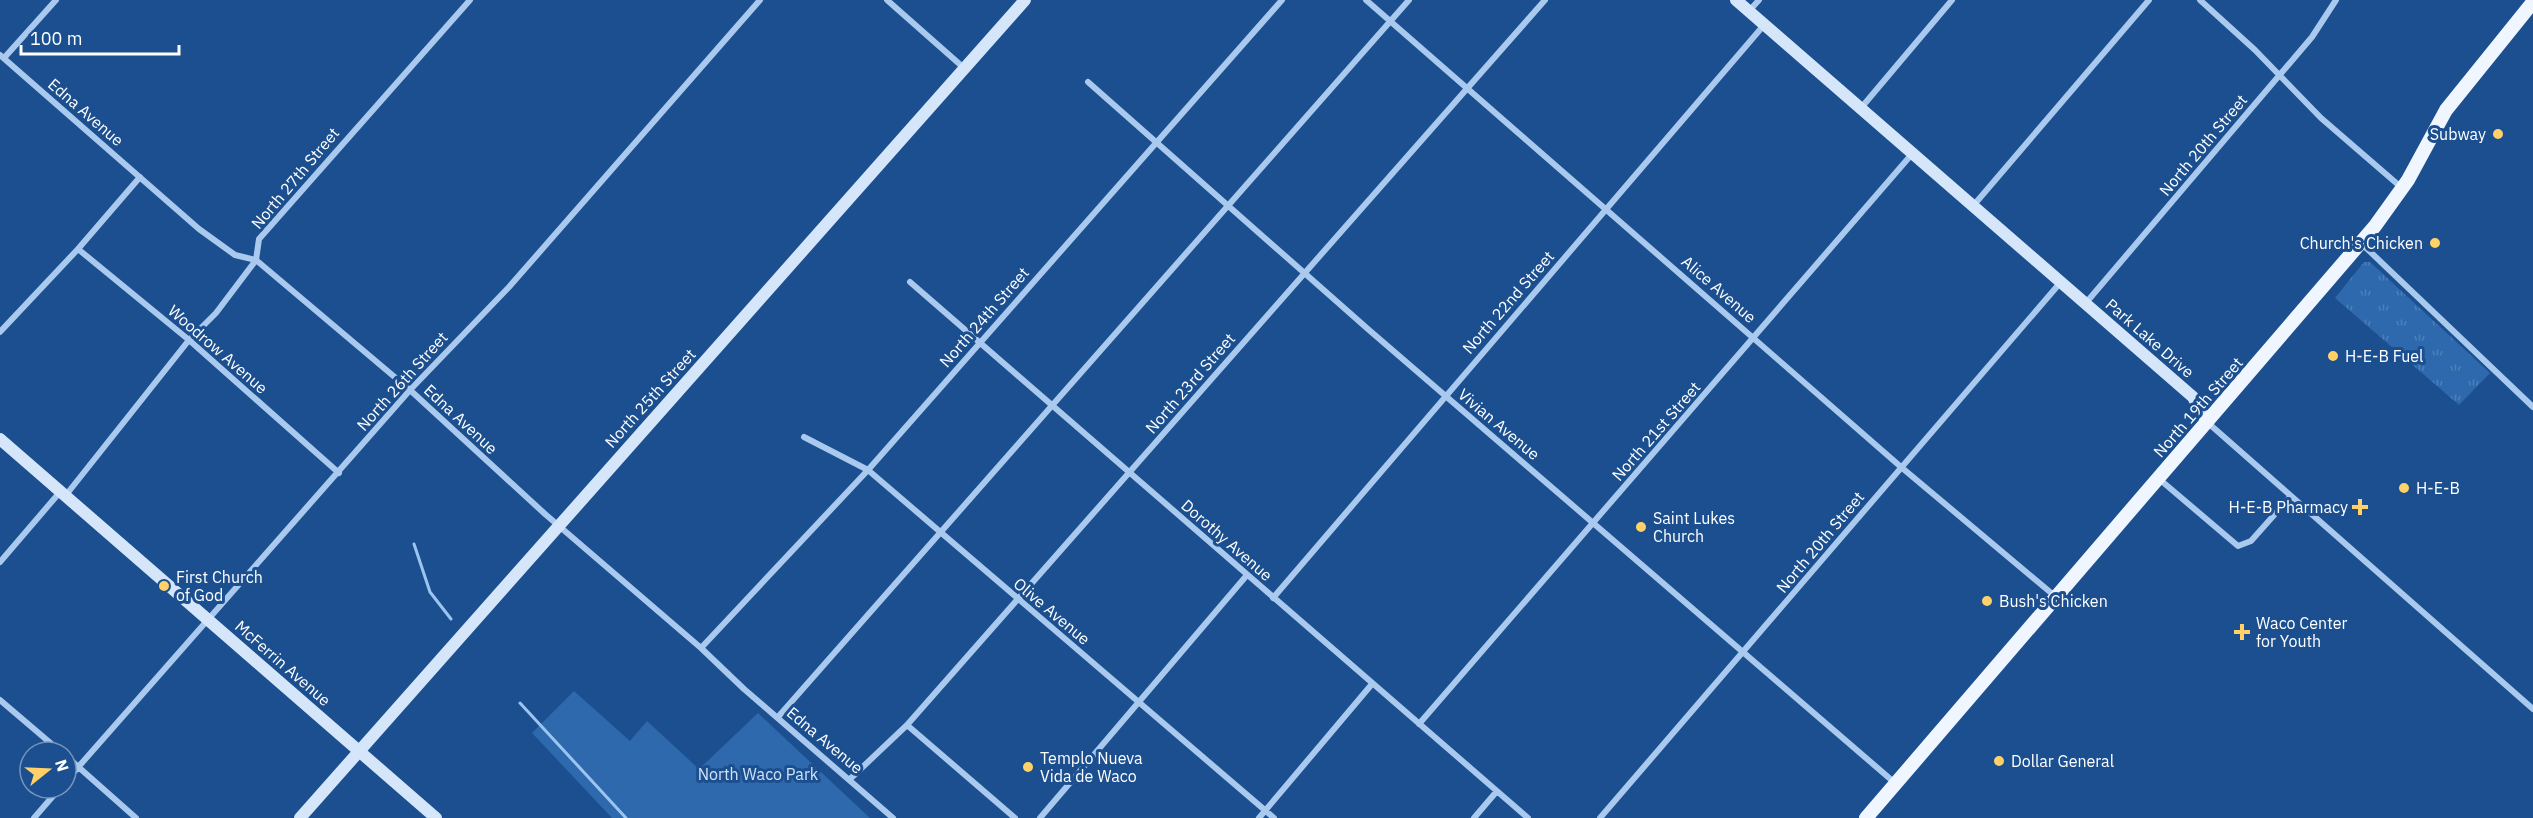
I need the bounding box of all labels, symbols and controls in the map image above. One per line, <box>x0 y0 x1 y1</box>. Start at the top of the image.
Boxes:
scale bar <box>21 18 178 56</box>
text: 100 m <box>30 27 82 50</box>
street label: Edna Avenue <box>44 74 128 150</box>
street label: North 20th Street <box>2155 90 2251 200</box>
street label: North 27th Street <box>247 123 343 233</box>
place label: Subway <box>2430 124 2486 144</box>
marker: Subway <box>2491 127 2505 141</box>
place label: Church's Chicken <box>2300 233 2423 253</box>
marker: Church's Chicken <box>2428 236 2442 250</box>
street label: North 22nd Street <box>1458 246 1558 358</box>
street label: Alice Avenue <box>1678 251 1761 327</box>
street label: North 24th Street <box>935 263 1033 371</box>
street label: Park Lake Drive <box>2102 294 2198 382</box>
street label: Woodrow Avenue <box>164 300 272 398</box>
street label: North 26th Street <box>352 327 452 435</box>
street label: North 23rd Street <box>1141 329 1239 437</box>
street label: North 25th Street <box>600 344 700 452</box>
place label: H-E-B Fuel <box>2345 346 2423 366</box>
marker: H-E-B Fuel <box>2326 349 2340 363</box>
street label: North 19th Street <box>2149 353 2247 461</box>
street label: North 21st Street <box>1607 377 1705 485</box>
street label: Edna Avenue <box>420 380 502 458</box>
street label: Vivian Avenue <box>1454 384 1544 464</box>
place label: H-E-B <box>2416 478 2460 498</box>
marker: H-E-B <box>2397 481 2411 495</box>
street label: North 20th Street <box>1772 487 1868 597</box>
street label: Dorothy Avenue <box>1177 495 1277 585</box>
place label: H-E-B Pharmacy <box>2229 497 2348 517</box>
marker: H-E-B Pharmacy <box>2353 500 2367 514</box>
place label: Saint Lukes Church <box>1653 508 1735 546</box>
marker: Saint Lukes Church <box>1634 520 1648 534</box>
place label: First Church of God <box>176 567 263 605</box>
street label: Olive Avenue <box>1010 573 1094 649</box>
marker: First Church of God <box>157 579 171 593</box>
place label: Bush's Chicken <box>1999 591 2108 611</box>
marker: Bush's Chicken <box>1980 594 1994 608</box>
place label: Waco Center for Youth <box>2256 613 2347 651</box>
street label: McFerrin Avenue <box>231 616 335 710</box>
marker: Waco Center for Youth <box>2233 623 2251 641</box>
street label: Edna Avenue <box>783 702 867 778</box>
north arrow <box>18 740 78 800</box>
place label: Templo Nueva Vida de Waco <box>1040 748 1143 786</box>
place label: Dollar General <box>2011 751 2114 771</box>
marker: Dollar General <box>1992 754 2006 768</box>
text: N <box>51 757 74 774</box>
marker: Templo Nueva Vida de Waco <box>1021 760 1035 774</box>
park label: North Waco Park <box>698 764 819 784</box>

